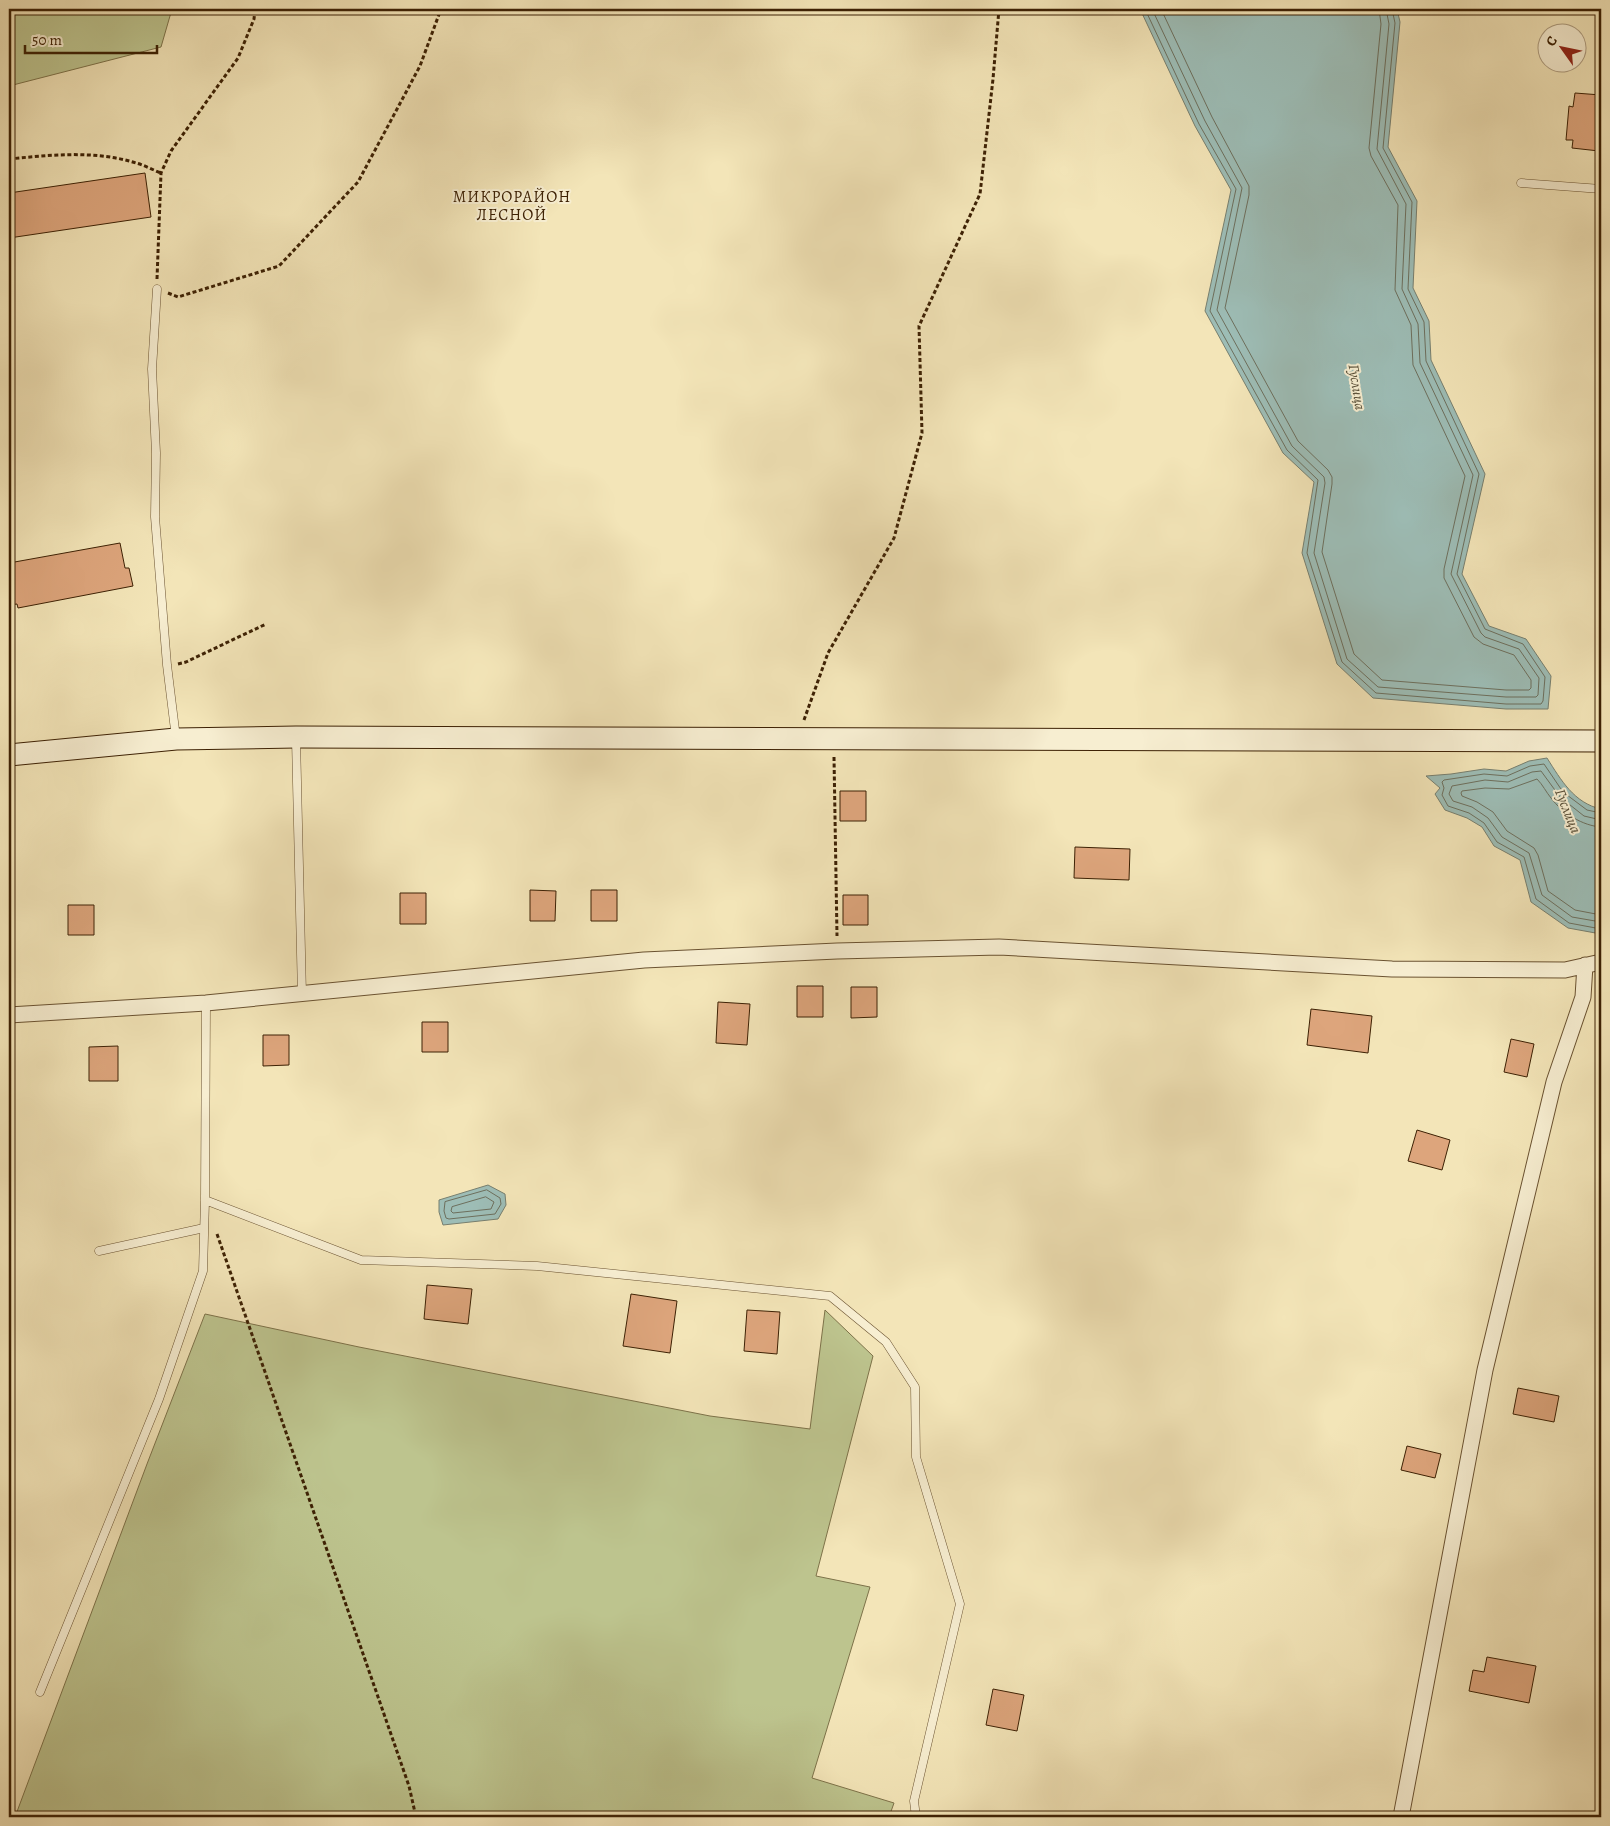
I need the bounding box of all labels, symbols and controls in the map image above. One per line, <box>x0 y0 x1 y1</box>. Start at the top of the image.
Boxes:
scale bar <box>25 22 158 54</box>
north arrow <box>1538 22 1588 72</box>
text: 50 m <box>32 30 62 50</box>
text: С <box>1541 32 1562 50</box>
district label: МИКРОРАЙОН ЛЕСНОЙ <box>453 186 571 226</box>
water label: Гуслица <box>1343 363 1371 411</box>
water label: Гуслица <box>1550 786 1586 836</box>

